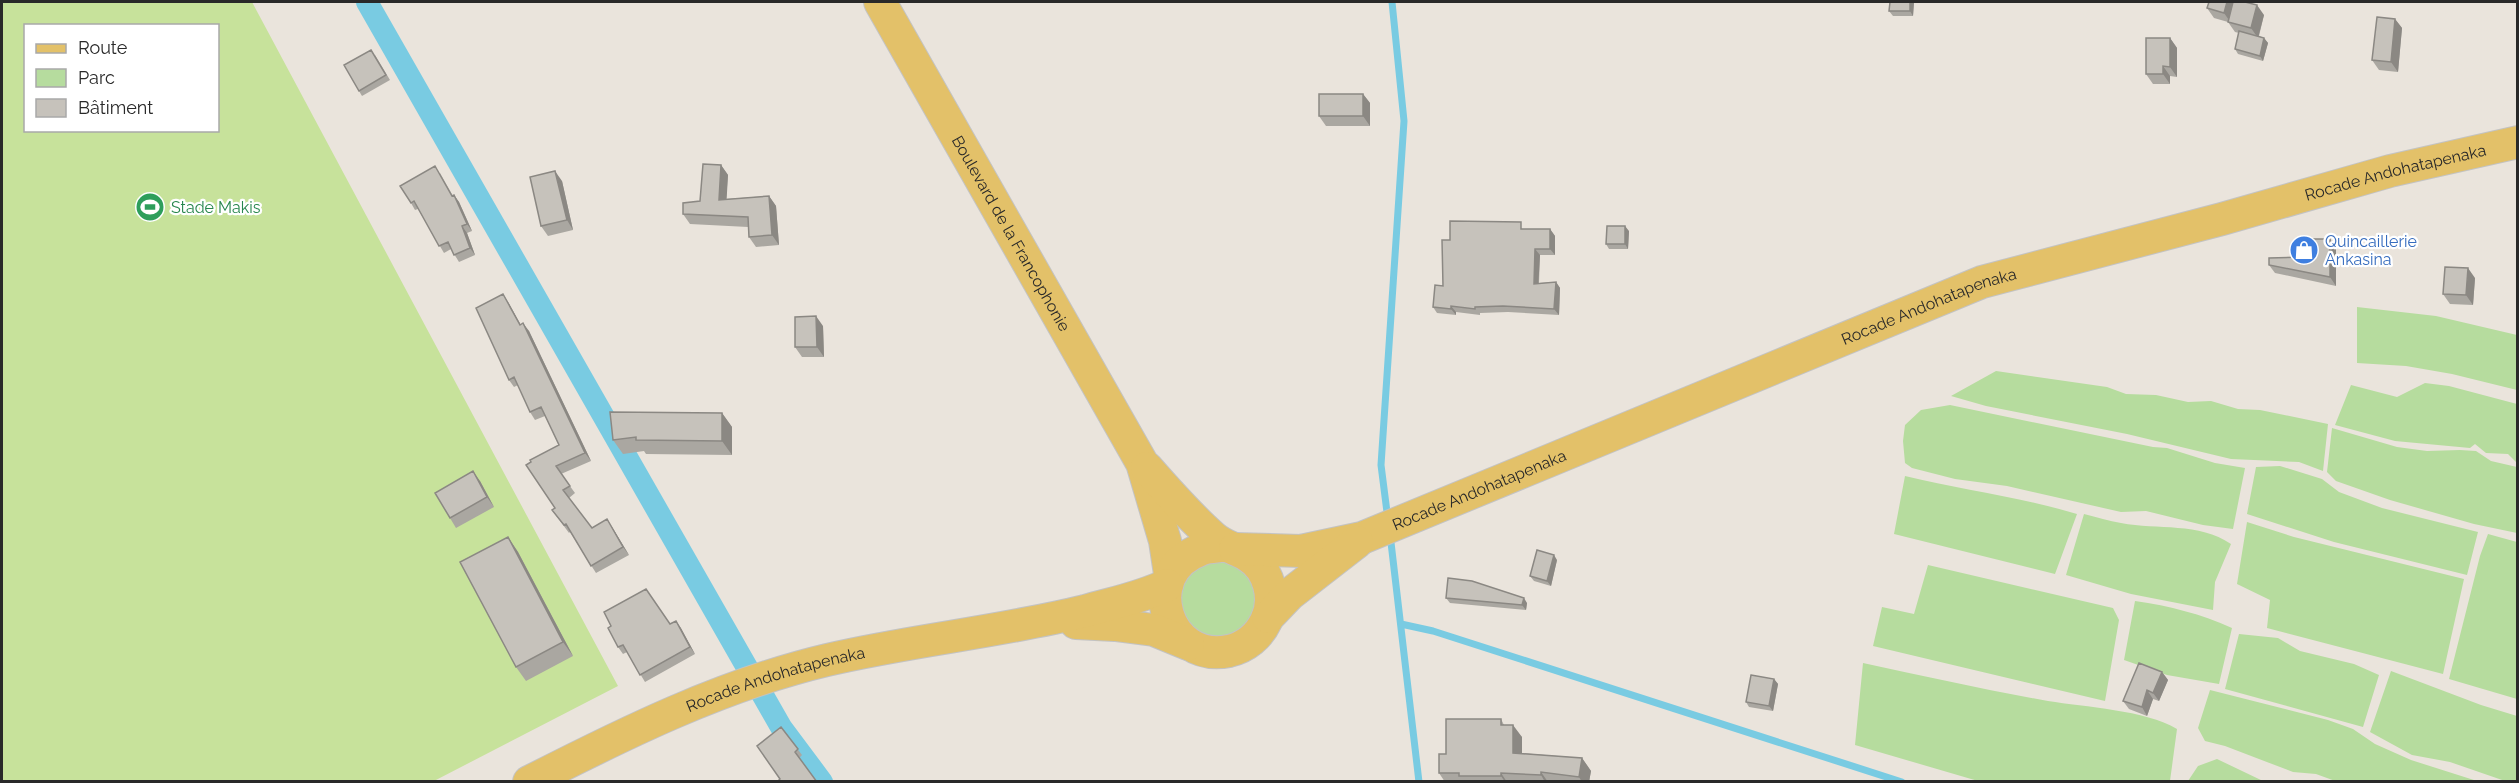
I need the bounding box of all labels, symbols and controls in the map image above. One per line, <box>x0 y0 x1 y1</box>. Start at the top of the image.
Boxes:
legend <box>24 24 219 132</box>
text: Route <box>78 37 128 58</box>
text: Parc <box>78 67 115 88</box>
text: Bâtiment <box>78 97 153 118</box>
street label: Boulevard de la Francophonie <box>948 132 1074 335</box>
street label: Rocade Andohatapenaka <box>2303 141 2488 205</box>
sports icon: Stade Makis <box>134 191 166 223</box>
place label: Stade Makis <box>171 198 261 217</box>
place label: Quincaillerie Ankasina <box>2325 232 2417 269</box>
shop icon: Quincaillerie Ankasina <box>2288 234 2320 266</box>
street label: Rocade Andohatapenaka <box>1839 264 2018 349</box>
street label: Rocade Andohatapenaka <box>1389 446 1569 535</box>
street label: Rocade Andohatapenaka <box>683 643 867 716</box>

